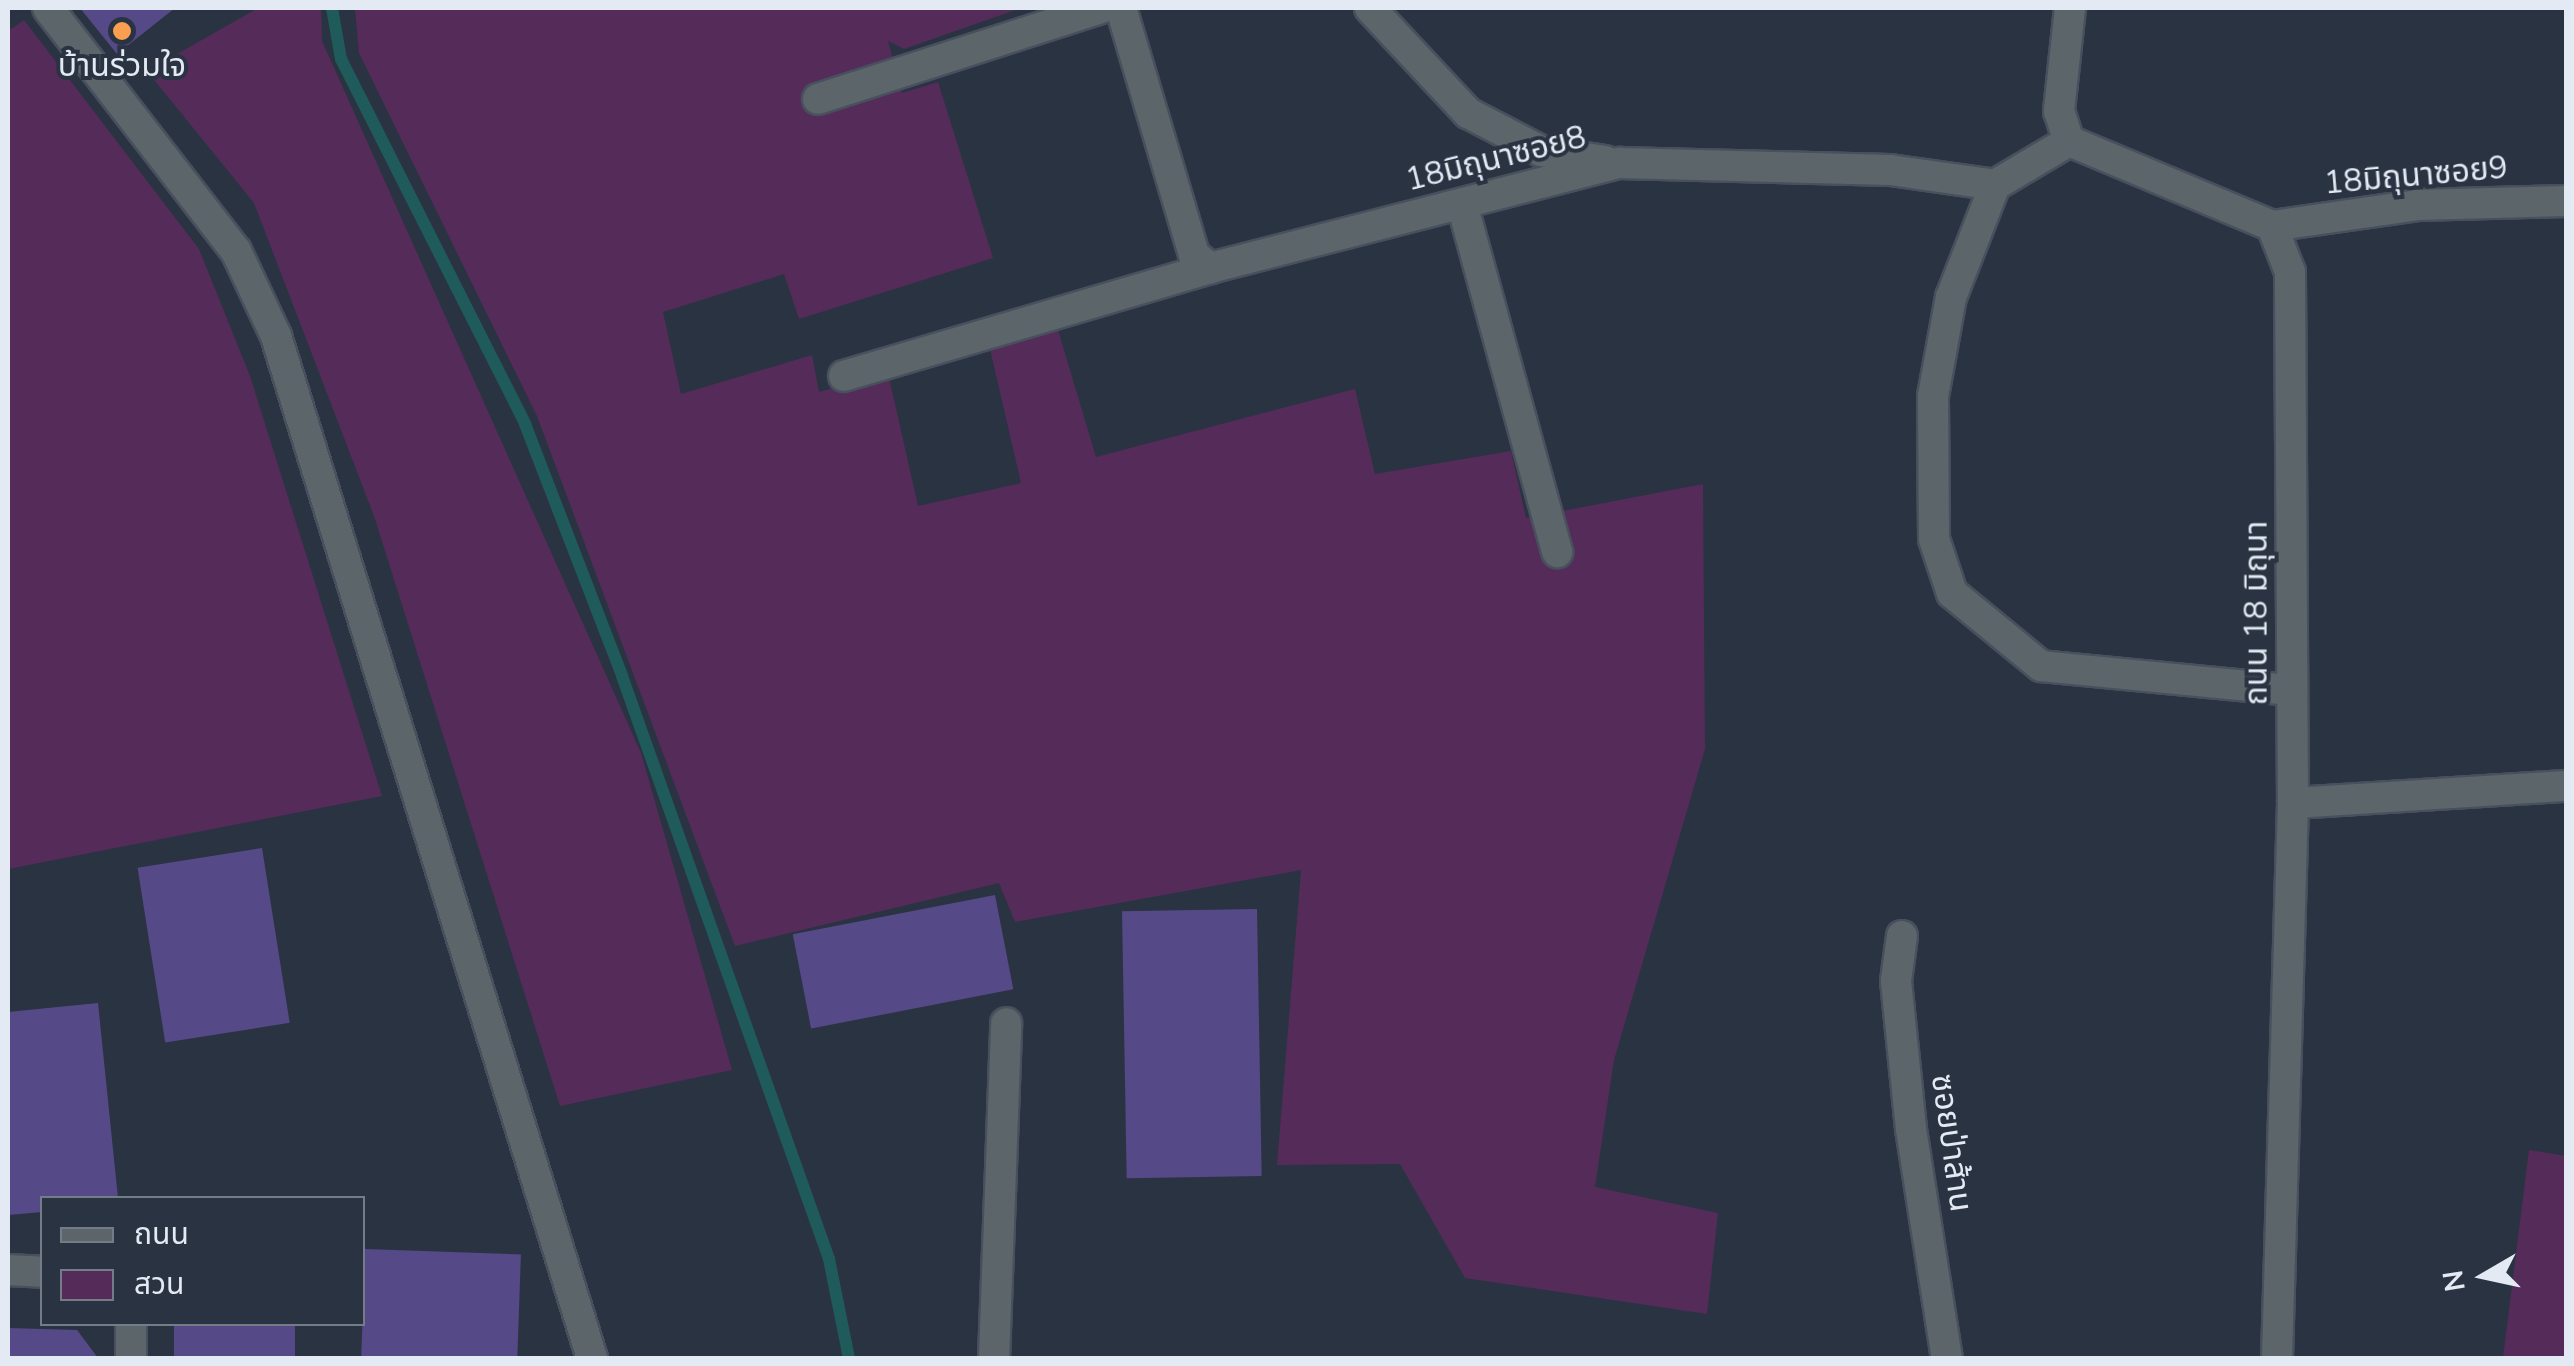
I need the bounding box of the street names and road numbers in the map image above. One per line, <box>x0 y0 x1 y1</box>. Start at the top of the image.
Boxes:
street label: 18มิถุนาซอย8 <box>1402 118 1590 200</box>
street label: 18มิถุนาซอย9 <box>2323 149 2509 203</box>
street label: ถนน 18 มิถุนา <box>2238 521 2276 705</box>
street label: ซอยป่าส้าน <box>1922 1072 1980 1214</box>

